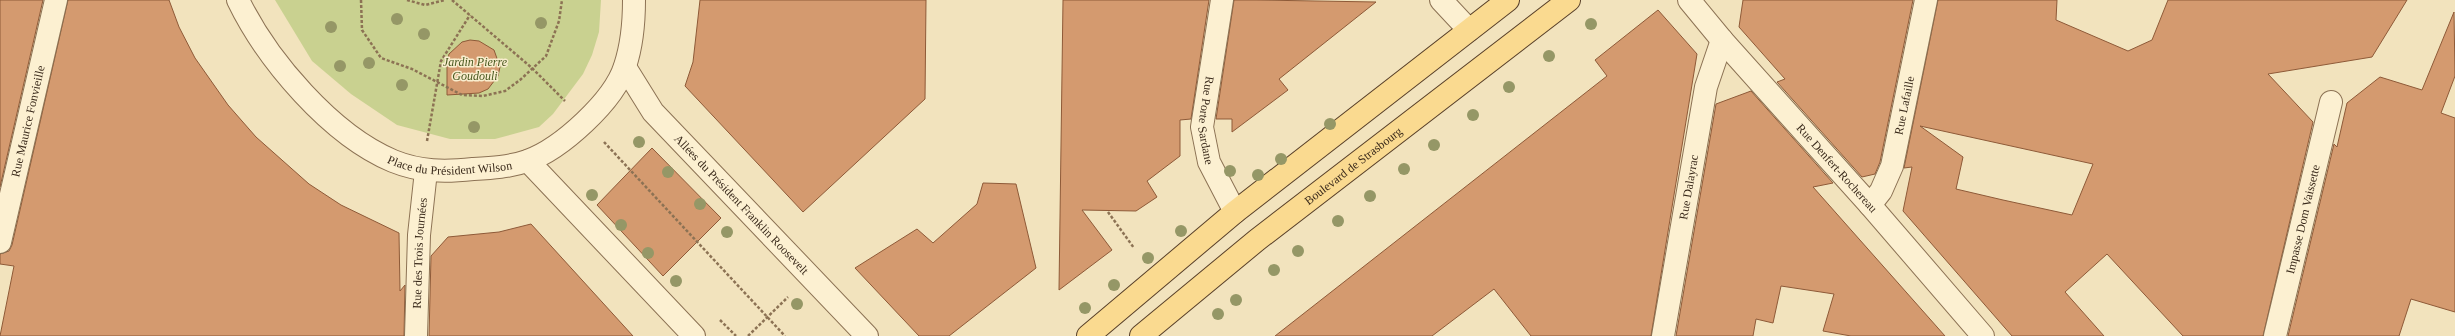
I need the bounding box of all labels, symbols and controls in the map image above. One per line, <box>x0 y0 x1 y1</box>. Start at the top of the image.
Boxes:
park label: Jardin Pierre Goudouli <box>443 55 508 83</box>
street label: Rue Maurice Fonvieille <box>8 64 48 178</box>
street label: Rue Porte Sardane <box>1195 75 1217 166</box>
street label: Rue Lafaille <box>1892 75 1917 136</box>
street label: Rue Denfert-Rochereau <box>1794 121 1880 215</box>
street label: Boulevard de Strasbourg <box>1302 124 1405 208</box>
street label: Allées du Président Franklin Roosevelt <box>671 132 812 278</box>
street label: Place du Président Wilson <box>385 152 513 178</box>
street label: Rue Dalayrac <box>1676 154 1701 221</box>
street label: Impasse Dom Vaissette <box>2283 163 2323 275</box>
street label: Rue des Trois Journées <box>410 197 430 309</box>

